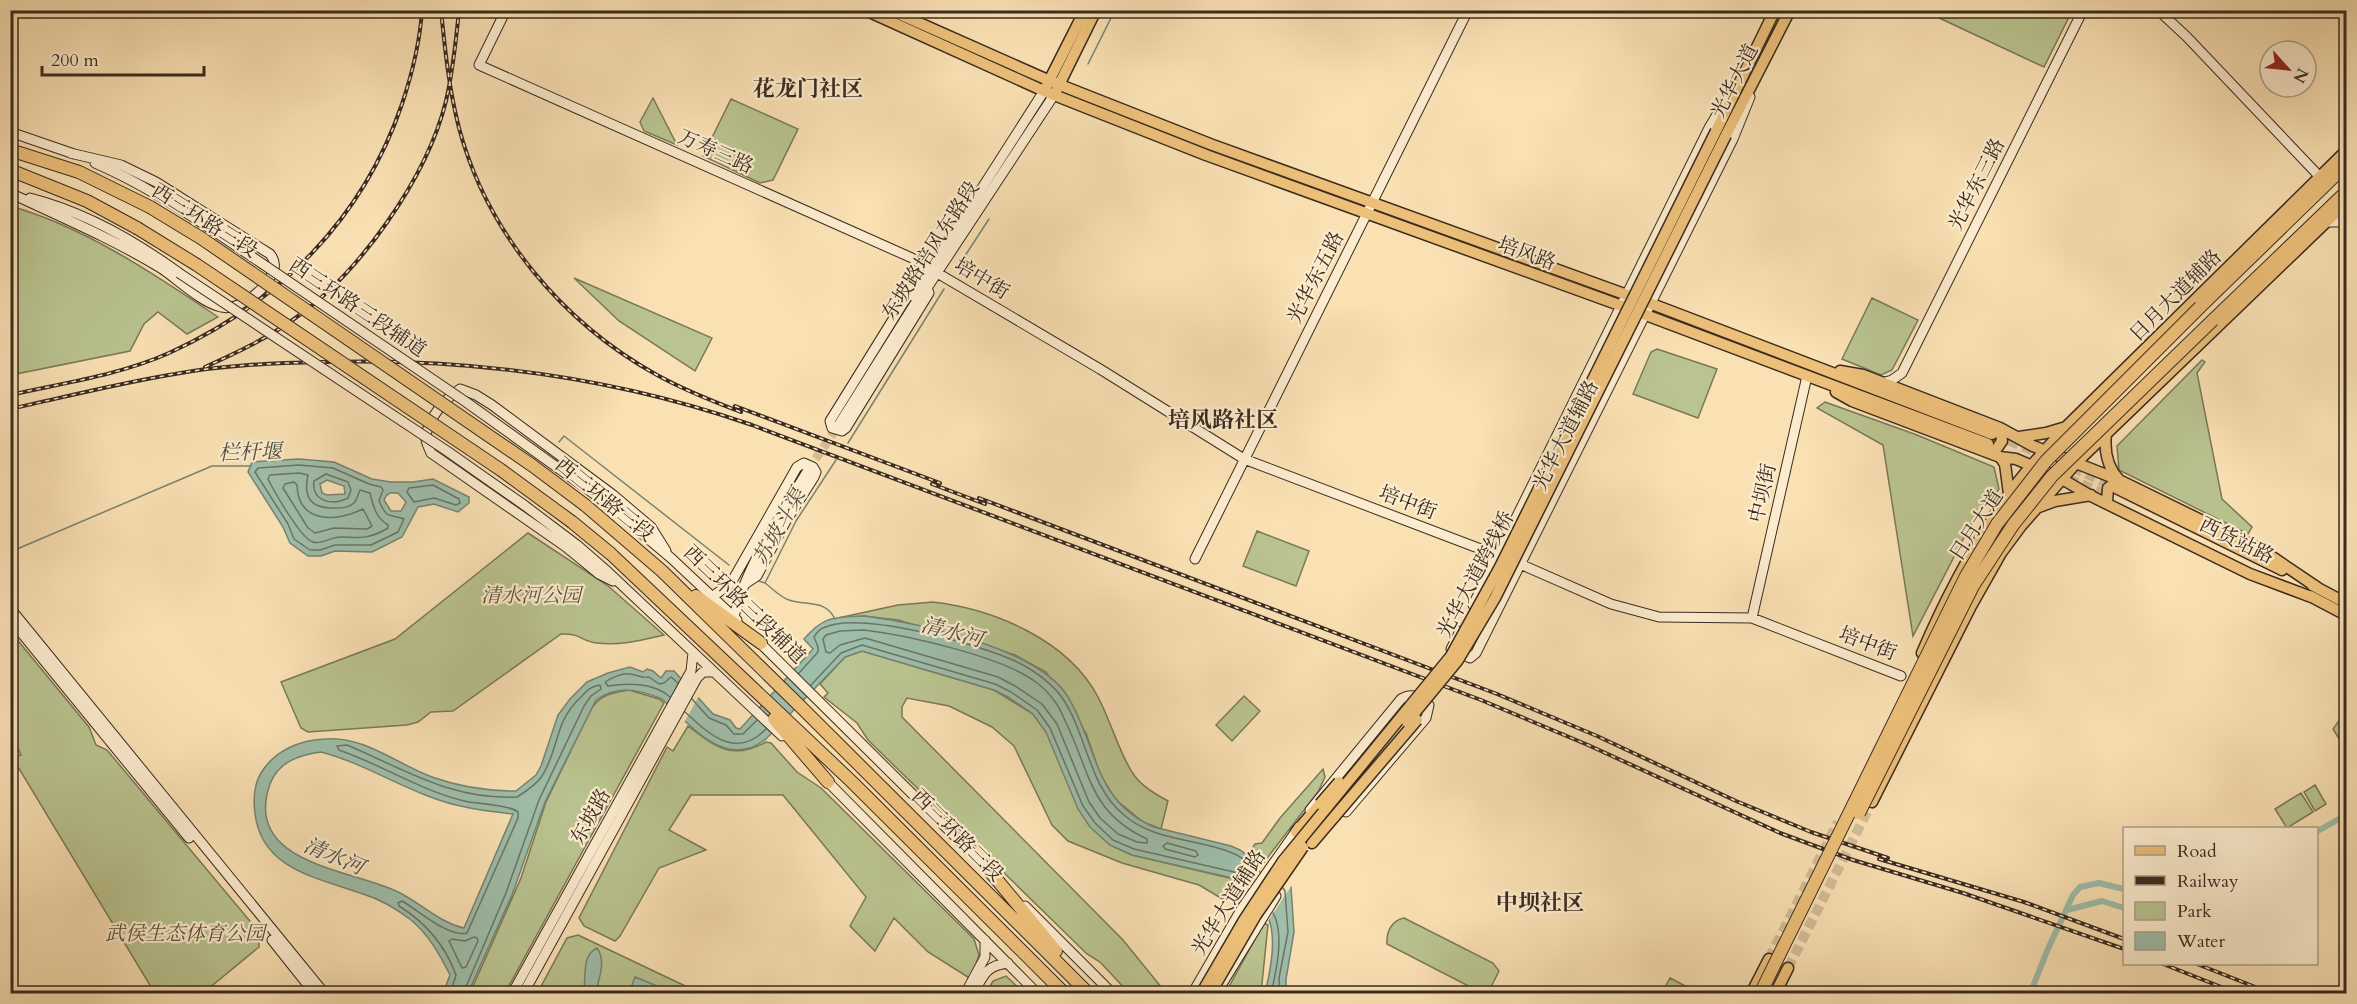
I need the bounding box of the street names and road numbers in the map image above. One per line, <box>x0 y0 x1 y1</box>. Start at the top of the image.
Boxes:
street label: 光华大道 <box>1704 39 1765 123</box>
street label: 万寿三路 <box>674 123 758 180</box>
street label: 光华东三路 <box>1942 134 2011 235</box>
street label: 东坡路培风东路段 <box>876 176 985 325</box>
street label: 西三环路三段 <box>147 177 263 264</box>
street label: 光华东五路 <box>1281 227 1350 328</box>
street label: 培风路 <box>1494 231 1560 276</box>
street label: 日月大道辅路 <box>2123 243 2227 347</box>
street label: 西三环路三段辅道 <box>284 251 432 363</box>
street label: 培中街 <box>949 251 1014 305</box>
street label: 光华大道辅路 <box>1526 376 1605 495</box>
street label: 西三环路三段 <box>550 451 660 548</box>
street label: 中坝街 <box>1743 461 1782 525</box>
street label: 培中街 <box>1375 479 1441 526</box>
street label: 日月大道 <box>1943 484 2010 566</box>
street label: 光华大道跨线桥 <box>1431 506 1520 642</box>
street label: 西货站路 <box>2195 511 2279 570</box>
street label: 西三环路三段辅道 <box>678 539 812 670</box>
street label: 培中街 <box>1835 620 1901 667</box>
street label: 东坡路 <box>564 783 617 849</box>
street label: 西三环路三段 <box>906 783 1010 887</box>
street label: 光华大道辅路 <box>1185 844 1272 960</box>

